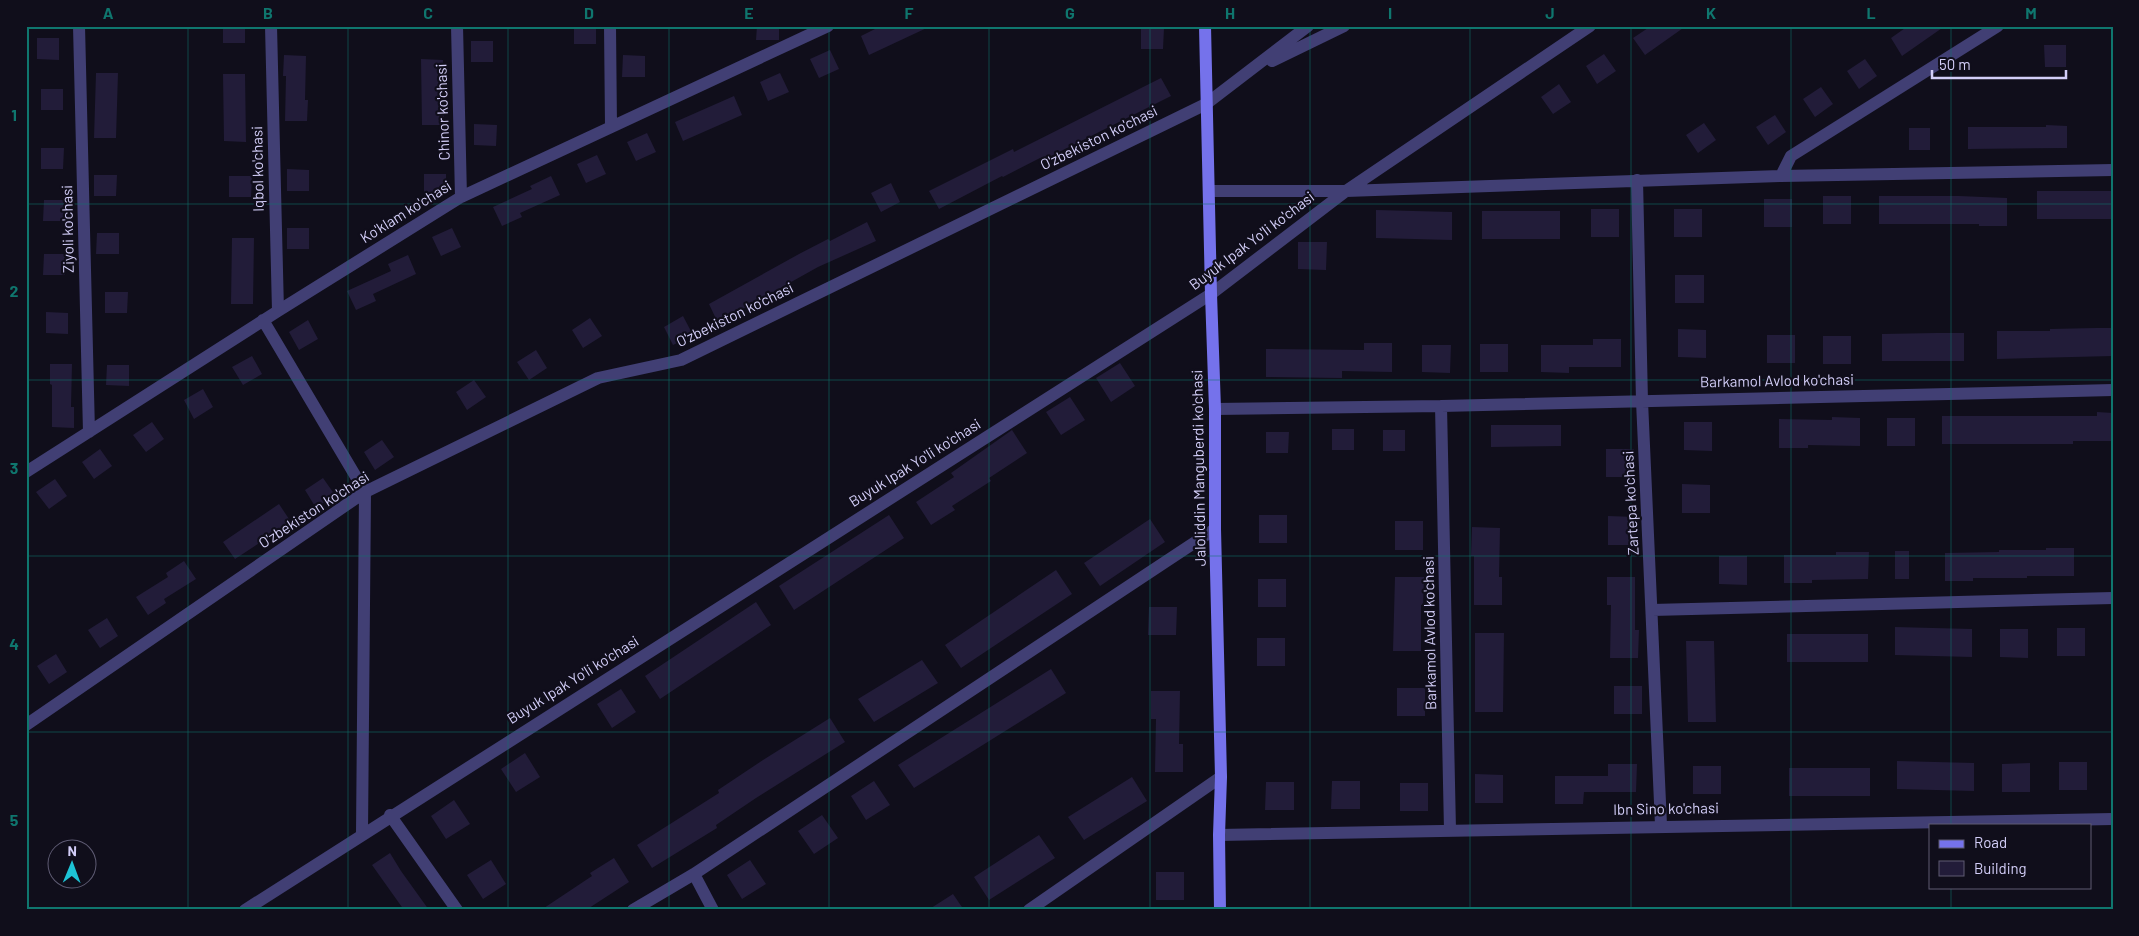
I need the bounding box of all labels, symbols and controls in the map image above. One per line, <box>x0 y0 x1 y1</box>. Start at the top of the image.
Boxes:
text: A <box>103 3 114 22</box>
text: B <box>263 3 273 22</box>
text: C <box>423 3 433 22</box>
text: D <box>584 3 594 22</box>
text: E <box>744 3 754 22</box>
text: F <box>905 3 914 22</box>
text: G <box>1065 3 1075 22</box>
text: H <box>1225 3 1235 22</box>
text: I <box>1388 3 1392 22</box>
text: J <box>1545 3 1555 22</box>
text: K <box>1706 3 1716 22</box>
text: L <box>1866 3 1876 22</box>
text: M <box>2025 3 2037 22</box>
scale bar <box>1932 48 2065 80</box>
text: 50 m <box>1939 55 1971 73</box>
street label: Chinor ko'chasi <box>431 63 453 161</box>
street label: O'zbekiston ko'chasi <box>1037 101 1160 173</box>
text: 1 <box>11 105 17 124</box>
street label: Iqbol ko'chasi <box>247 126 267 212</box>
street label: Ko'klam ko'chasi <box>357 176 454 246</box>
street label: Ziyoli ko'chasi <box>57 185 77 273</box>
street label: Buyuk Ipak Yo'li ko'chasi <box>1185 187 1317 293</box>
street label: O'zbekiston ko'chasi <box>673 278 796 350</box>
text: 2 <box>10 281 19 300</box>
street label: Jaloliddin Manguberdi ko'chasi <box>1187 370 1209 566</box>
street label: Barkamol Avlod ko'chasi <box>1700 370 1854 390</box>
street label: Buyuk Ipak Yo'li ko'chasi <box>845 414 984 510</box>
street label: Zartepa ko'chasi <box>1618 450 1642 556</box>
text: 3 <box>10 458 18 477</box>
street label: O'zbekiston ko'chasi <box>255 467 372 552</box>
street label: Barkamol Avlod ko'chasi <box>1419 556 1439 710</box>
street label: Buyuk Ipak Yo'li ko'chasi <box>503 631 642 727</box>
text: 4 <box>9 634 19 653</box>
street label: Ibn Sino ko'chasi <box>1613 798 1719 818</box>
text: 5 <box>10 810 19 829</box>
legend <box>1929 824 2092 888</box>
text: Road <box>1974 833 2007 851</box>
north arrow <box>48 838 98 888</box>
text: N <box>67 842 77 859</box>
text: Building <box>1974 859 2027 877</box>

